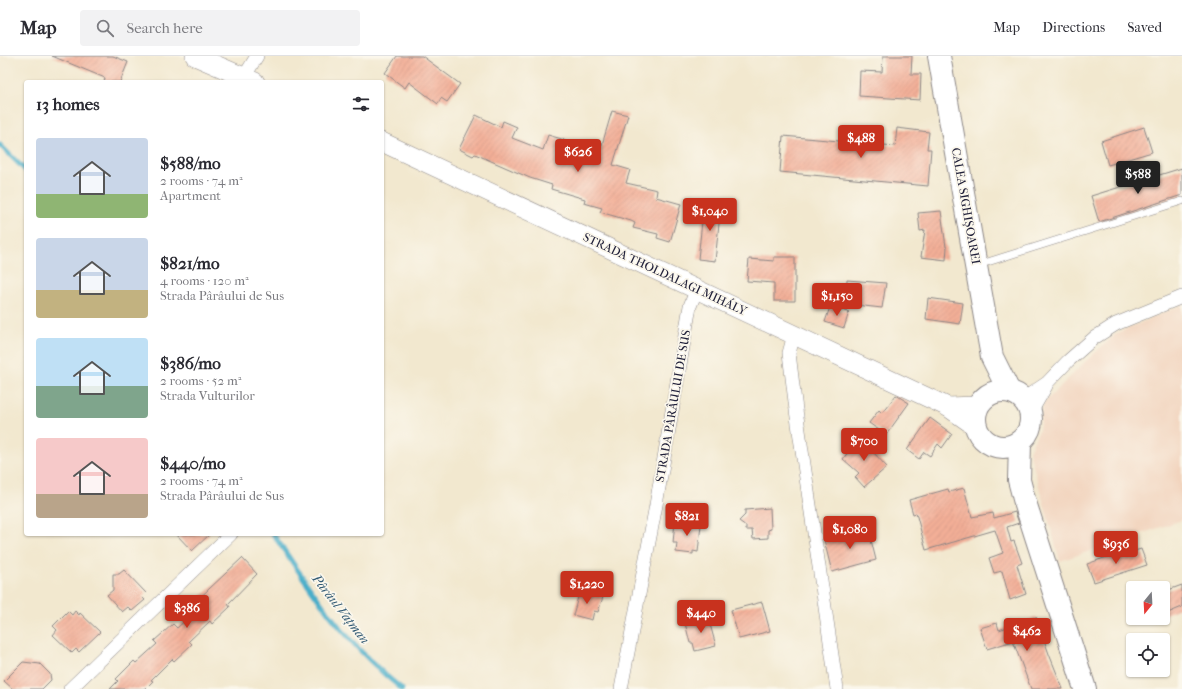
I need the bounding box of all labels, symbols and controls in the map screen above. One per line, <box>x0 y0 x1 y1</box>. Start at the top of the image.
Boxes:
search box <box>80 10 360 46</box>
text: Map <box>20 17 56 39</box>
icon: search <box>94 17 116 39</box>
text: Search here <box>126 19 203 37</box>
text: Map <box>993 19 1020 36</box>
text: Directions <box>1042 19 1105 36</box>
text: Saved <box>1127 19 1162 36</box>
icon: filters <box>350 93 372 115</box>
text: 13 homes <box>36 94 99 114</box>
pin: $488 <box>837 125 885 159</box>
text: $488 <box>847 130 875 145</box>
pin: $626 <box>554 139 602 173</box>
text: $626 <box>564 144 592 159</box>
street label: CALEA SIGHIȘOAREI <box>949 147 983 266</box>
text: $588/mo <box>160 153 221 173</box>
icon: home <box>68 154 116 202</box>
pin: $588 <box>1114 161 1162 195</box>
text: $588 <box>1125 166 1151 181</box>
text: 2 rooms · 74 m² <box>160 173 243 188</box>
text: Apartment <box>160 188 221 203</box>
pin: $1,040 <box>677 198 743 232</box>
text: $1,040 <box>692 203 728 218</box>
street label: STRADA THOLDALAGI MIHÁLY <box>581 229 750 319</box>
text: $821/mo <box>160 253 220 273</box>
icon: home <box>68 254 116 302</box>
text: 4 rooms · 120 m² <box>160 273 249 288</box>
pin: $1,150 <box>804 283 870 317</box>
text: Strada Pârâului de Sus <box>160 288 284 303</box>
text: $1,150 <box>821 288 853 303</box>
street label: STRADA PÂRÂULUI DE SUS <box>652 329 693 483</box>
text: $386/mo <box>160 353 221 373</box>
icon: home <box>68 354 116 402</box>
text: 2 rooms · 52 m² <box>160 373 241 388</box>
text: Strada Vulturilor <box>160 388 255 403</box>
pin: $700 <box>840 428 888 462</box>
text: $700 <box>850 433 878 448</box>
text: $440/mo <box>160 453 226 473</box>
icon: home <box>68 454 116 502</box>
text: 2 rooms · 74 m² <box>160 473 243 488</box>
text: Strada Pârâului de Sus <box>160 488 284 503</box>
pin: $821 <box>663 503 711 537</box>
text: $821 <box>674 508 700 523</box>
pin: $1,080 <box>817 516 883 550</box>
text: $1,080 <box>832 521 868 536</box>
pin: $936 <box>1092 531 1140 565</box>
text: $936 <box>1103 536 1129 551</box>
water label: Pârâul Vațman <box>309 571 373 647</box>
pin: $1,220 <box>554 571 620 605</box>
text: $1,220 <box>569 576 605 591</box>
north arrow <box>1126 581 1170 625</box>
map controls <box>1126 581 1170 677</box>
pin: $386 <box>163 595 211 629</box>
text: $386 <box>174 600 200 615</box>
pin: $440 <box>677 600 725 634</box>
text: $440 <box>686 605 716 620</box>
pin: $462 <box>1003 618 1051 652</box>
text: $462 <box>1013 623 1041 638</box>
button: locate <box>1126 633 1170 677</box>

